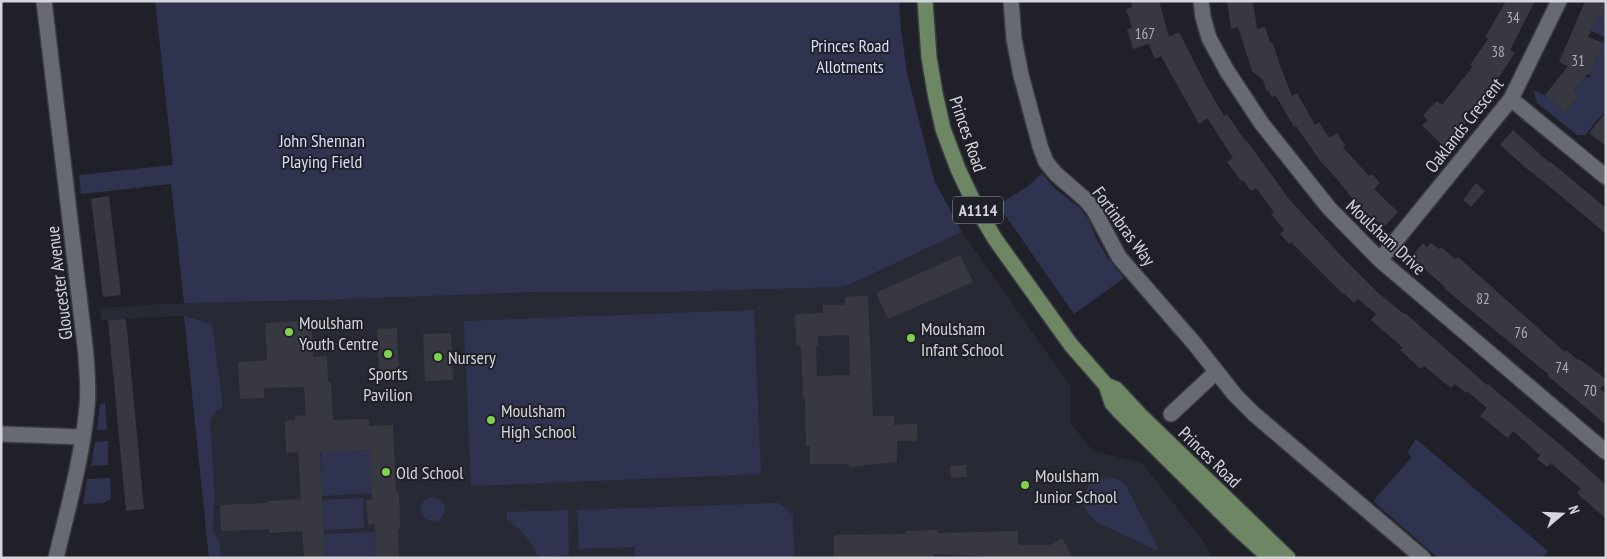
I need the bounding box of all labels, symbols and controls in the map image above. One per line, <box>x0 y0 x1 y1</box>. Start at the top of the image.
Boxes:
house number: 34 <box>1506 8 1520 27</box>
house number: 167 <box>1135 24 1155 43</box>
park label: Princes Road Allotments <box>811 34 889 78</box>
house number: 38 <box>1491 42 1505 61</box>
house number: 31 <box>1571 51 1585 70</box>
street label: Oaklands Crescent <box>1420 73 1508 177</box>
street label: Princes Road <box>944 93 992 175</box>
park label: John Shennan Playing Field <box>278 129 365 173</box>
street label: Fortinbras Way <box>1088 182 1161 270</box>
street label: Moulsham Drive <box>1341 194 1431 280</box>
road number: A1114 <box>953 196 1003 224</box>
street label: Gloucester Avenue <box>41 225 77 341</box>
house number: 82 <box>1476 289 1490 308</box>
place label: Moulsham Youth Centre <box>299 311 379 355</box>
place label: Moulsham Infant School <box>921 317 1004 361</box>
house number: 76 <box>1514 323 1528 342</box>
marker: Moulsham Youth Centre <box>283 326 295 338</box>
marker: Moulsham Infant School <box>905 332 917 344</box>
place label: Nursery <box>448 346 496 369</box>
marker: Sports Pavilion <box>382 348 394 360</box>
marker: Nursery <box>432 351 444 363</box>
house number: 74 <box>1555 358 1569 377</box>
place label: Sports Pavilion <box>363 362 413 406</box>
house number: 70 <box>1583 381 1597 400</box>
place label: Moulsham High School <box>501 399 577 443</box>
marker: Moulsham High School <box>485 414 497 426</box>
street label: Princes Road <box>1174 421 1246 493</box>
place label: Old School <box>396 461 464 484</box>
place label: Moulsham Junior School <box>1034 464 1118 508</box>
marker: Old School <box>380 466 392 478</box>
marker: Moulsham Junior School <box>1019 479 1031 491</box>
north arrow <box>1537 489 1587 539</box>
text: N <box>1565 503 1584 516</box>

